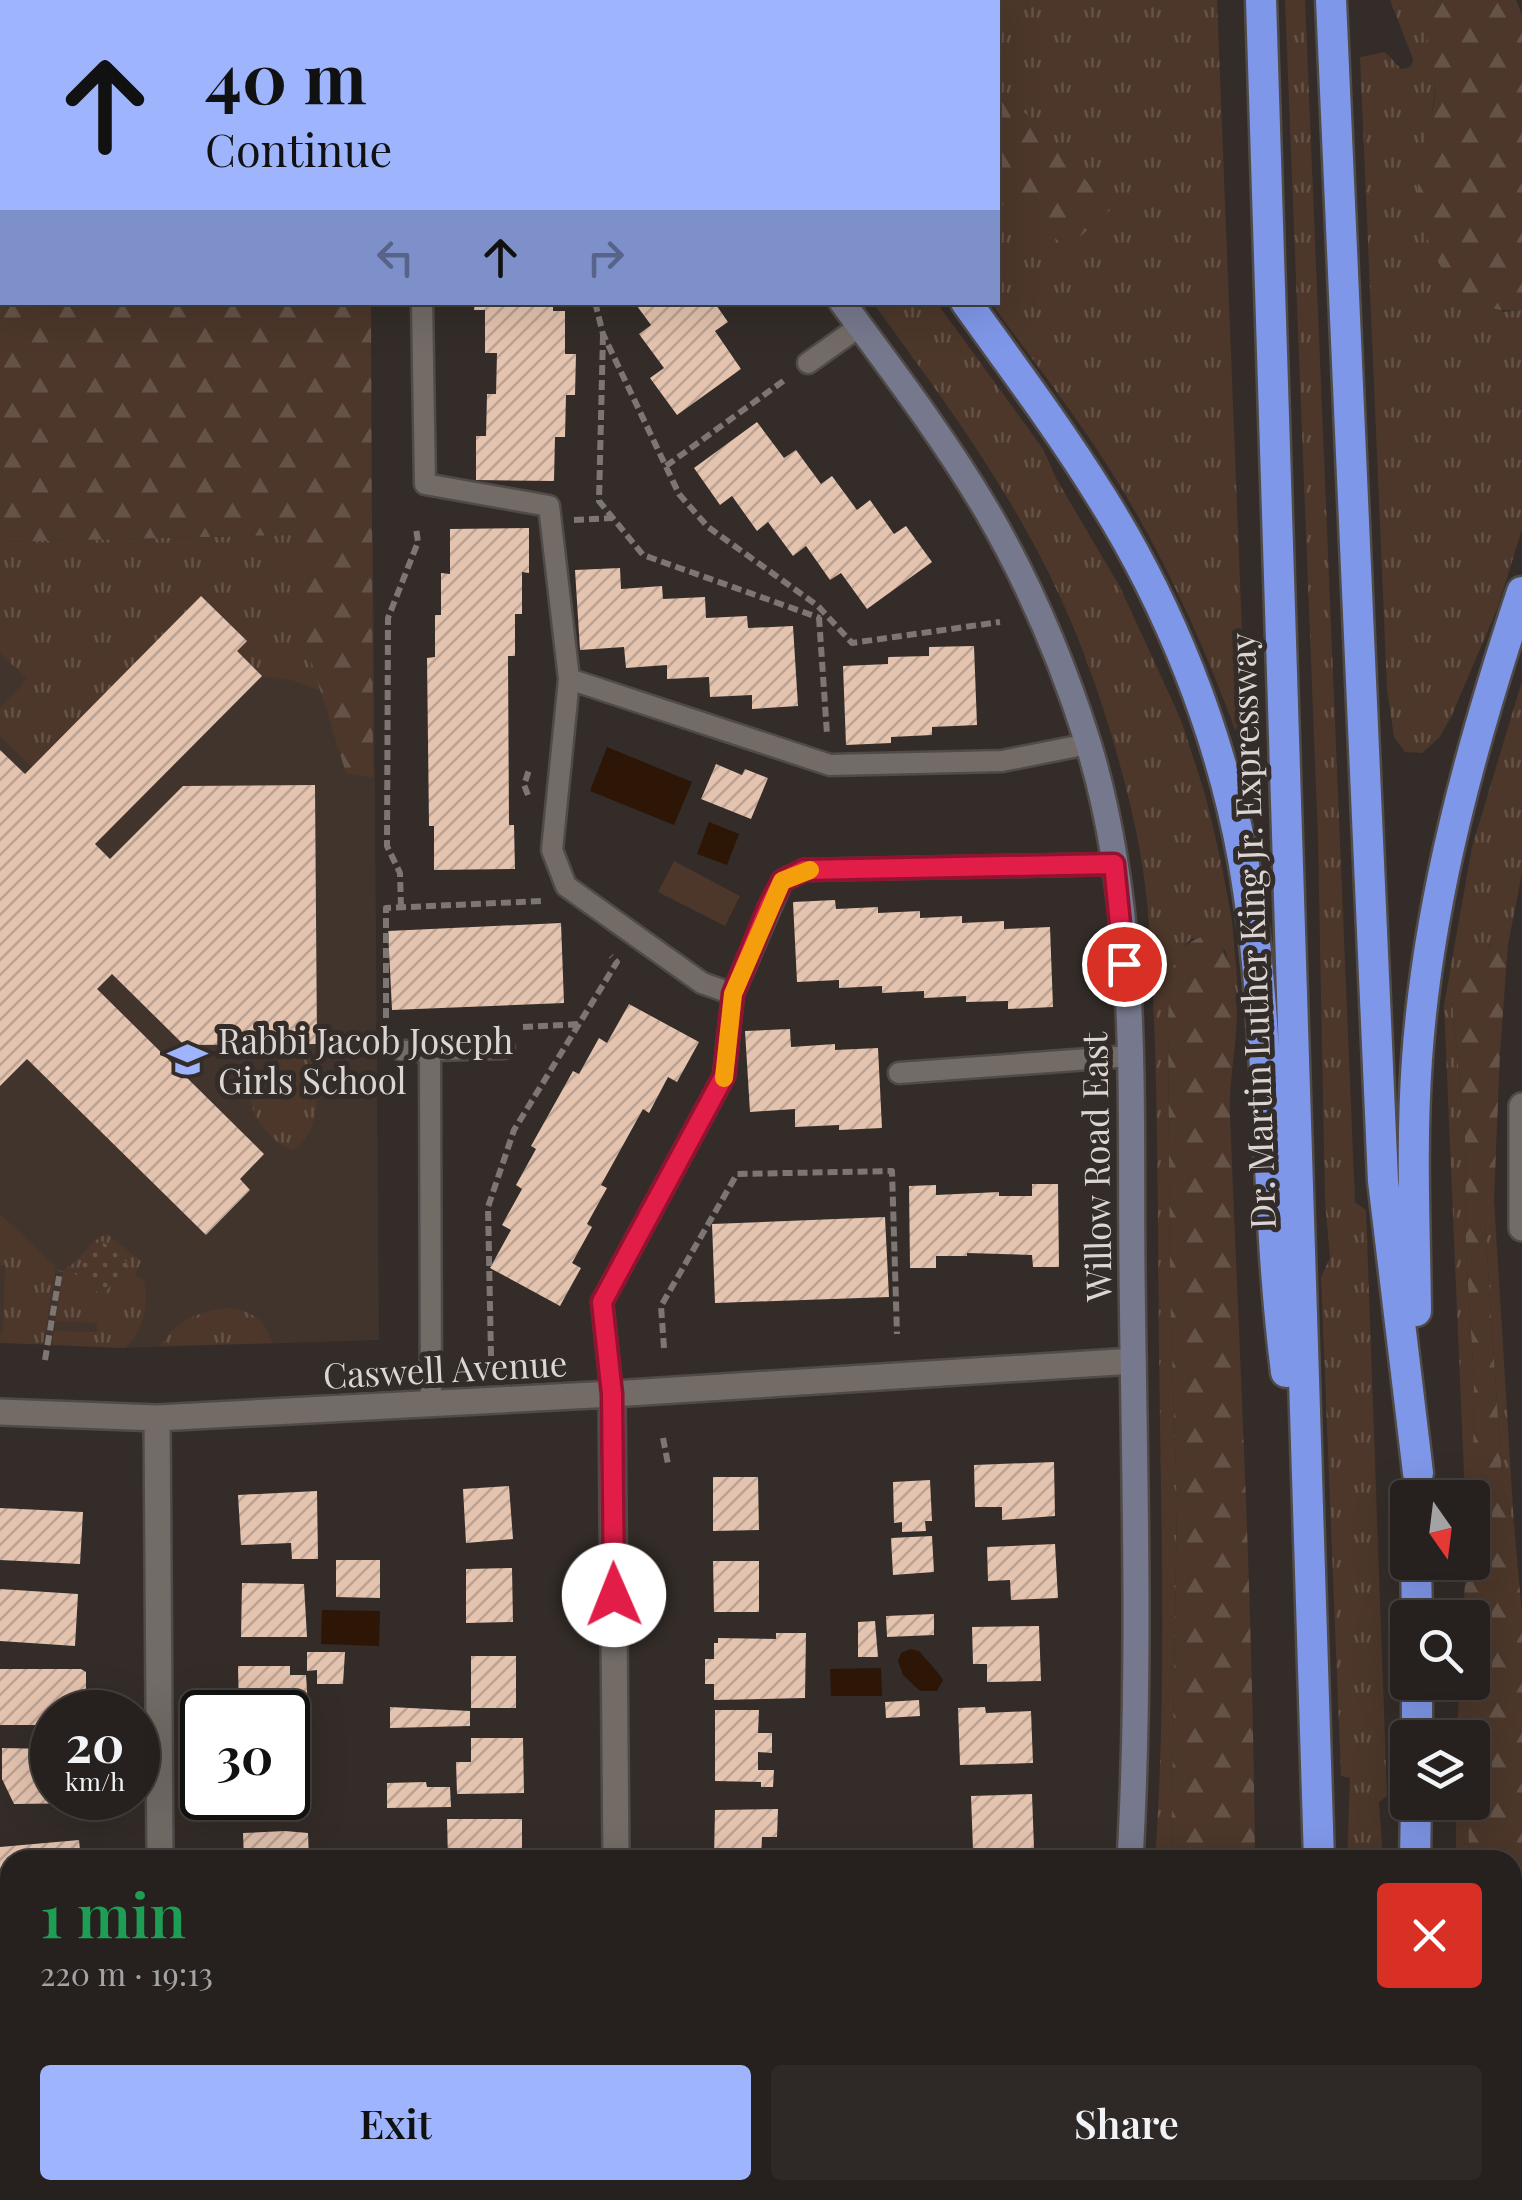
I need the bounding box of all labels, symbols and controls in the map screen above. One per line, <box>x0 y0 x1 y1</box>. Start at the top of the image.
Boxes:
text: 40 m <box>205 28 367 122</box>
icon: ahead <box>40 40 170 170</box>
text: Continue <box>205 118 392 178</box>
icon: left <box>368 230 423 285</box>
icon: ahead <box>473 230 528 285</box>
icon: right <box>578 230 633 285</box>
street label: Dr. Martin Luther King Jr. Expressway <box>1217 632 1285 1230</box>
pin <box>1082 922 1167 1007</box>
icon: arrive <box>1097 937 1152 992</box>
place label: Rabbi Jacob Joseph Girls School <box>218 1016 514 1103</box>
street label: Willow Road East <box>1069 1031 1121 1303</box>
school or university icon: Rabbi Jacob Joseph Girls School <box>167 1038 209 1080</box>
street label: Caswell Avenue <box>322 1338 568 1398</box>
north arrow <box>1390 1480 1490 1580</box>
map controls <box>1390 1480 1490 1820</box>
position arrow <box>562 1543 666 1647</box>
button: search <box>1390 1600 1490 1700</box>
speed limit sign: 30 <box>180 1690 310 1820</box>
text: 20 <box>66 1709 124 1776</box>
button: layers <box>1390 1720 1490 1820</box>
text: km/h <box>65 1764 125 1797</box>
text: 1 min <box>40 1873 186 1953</box>
button: close <box>1377 1883 1482 1988</box>
text: 220 m · 19:13 <box>40 1951 213 1994</box>
button: Exit <box>40 2065 751 2180</box>
button: Share <box>771 2065 1482 2180</box>

